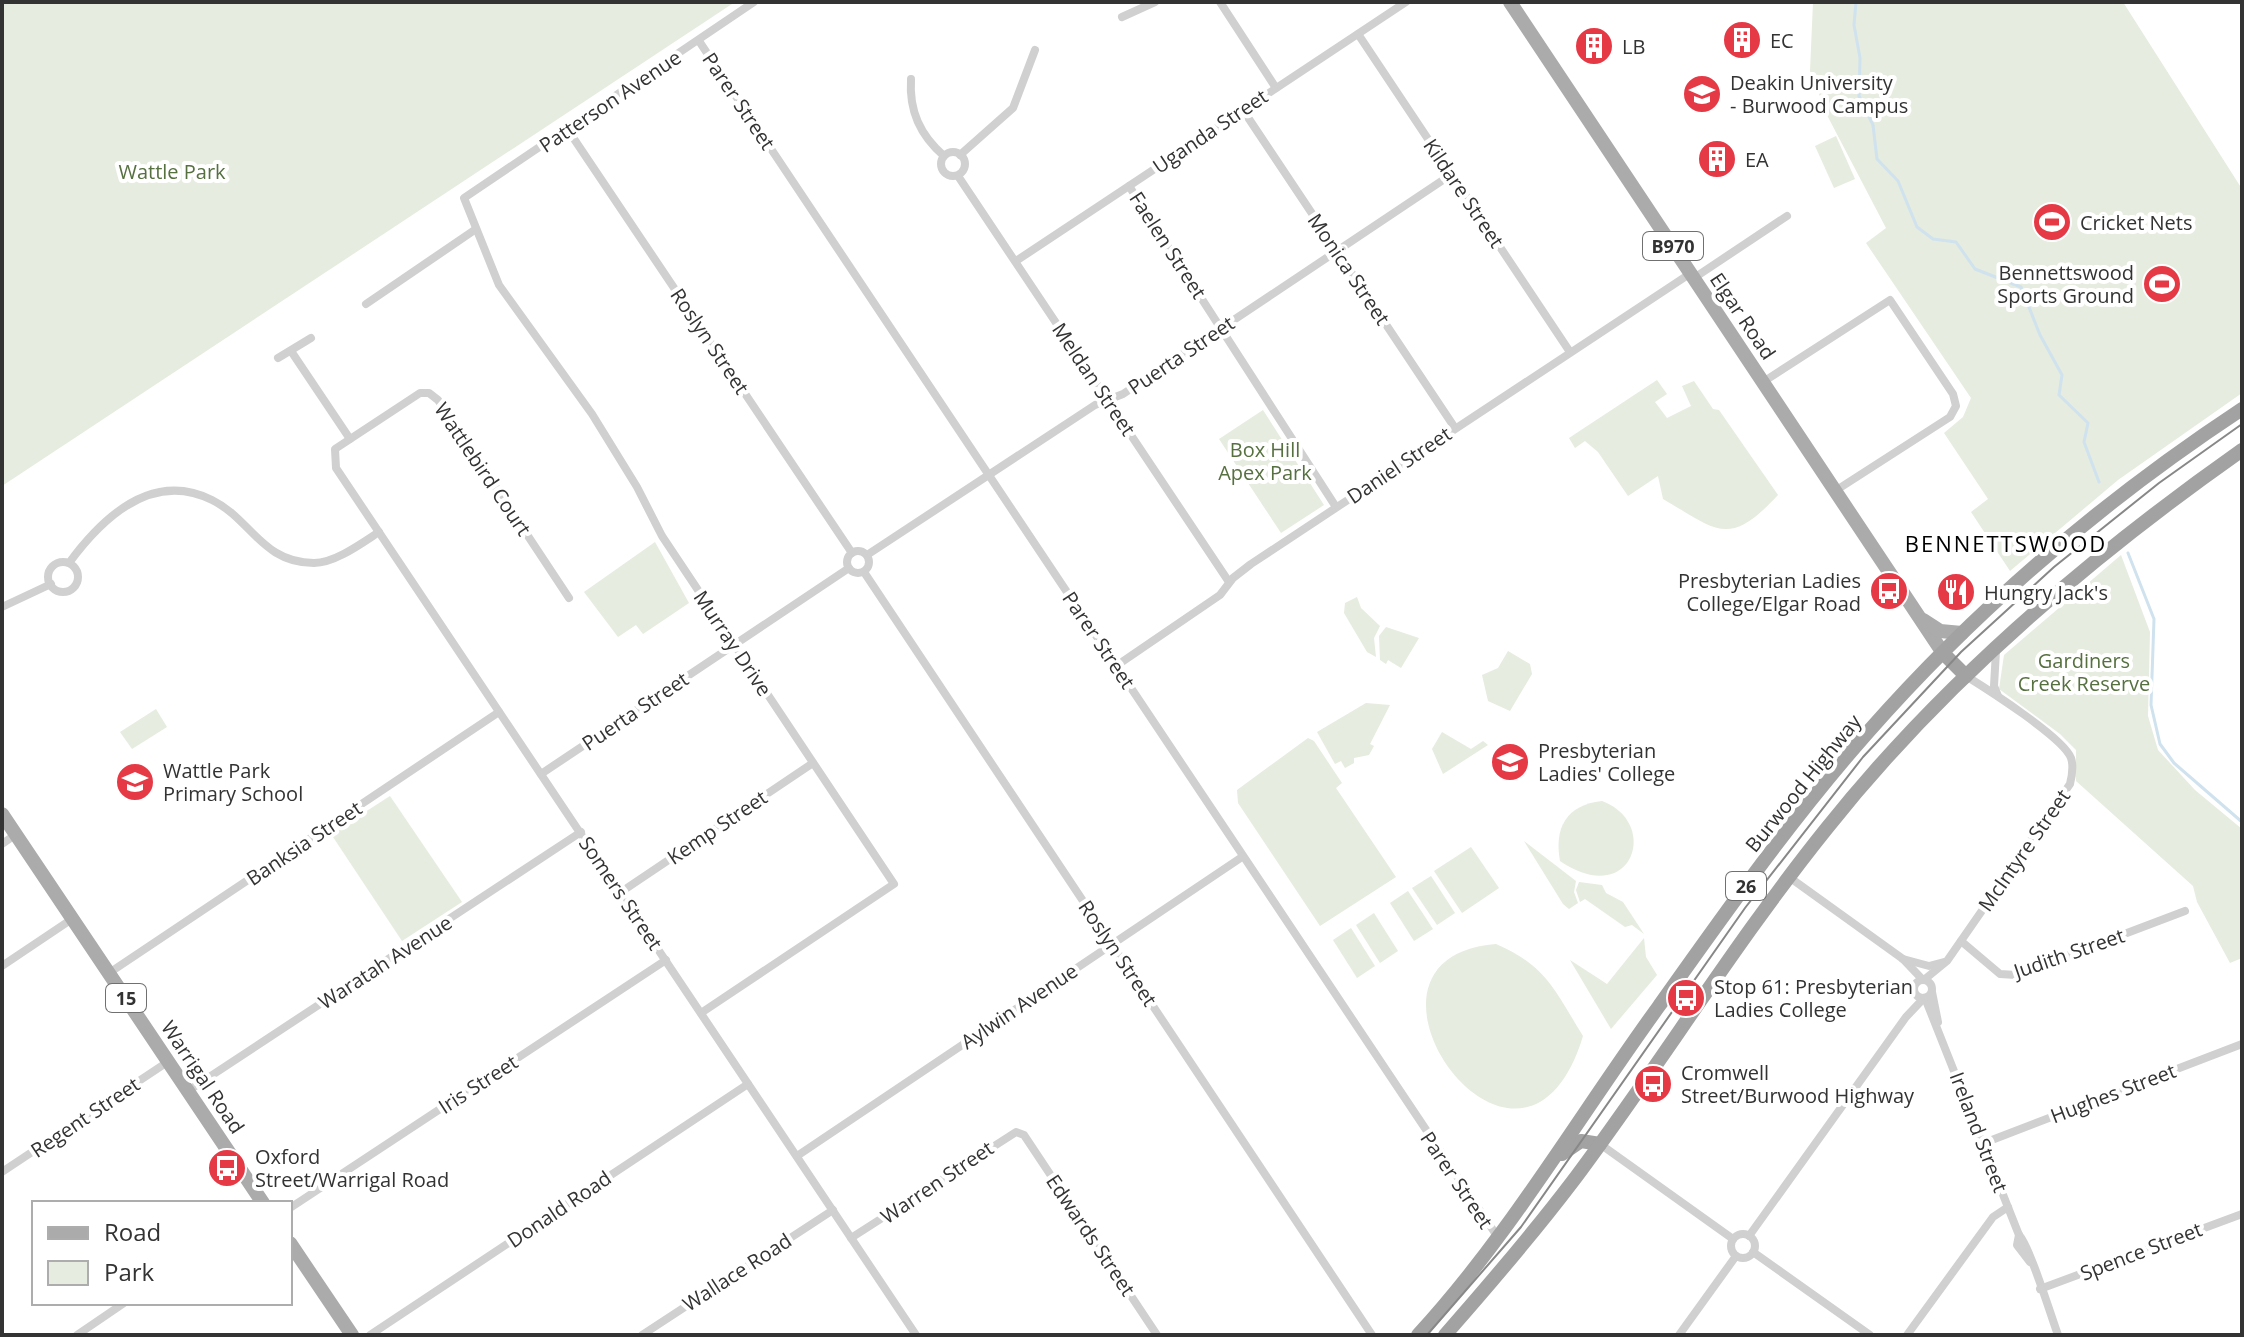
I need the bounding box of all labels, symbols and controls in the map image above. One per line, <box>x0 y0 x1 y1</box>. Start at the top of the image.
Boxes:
building icon: EC <box>1721 19 1763 61</box>
building icon: LB <box>1573 25 1615 67</box>
place label: EC <box>1770 27 1794 54</box>
place label: LB <box>1622 33 1645 60</box>
street label: Patterson Avenue <box>534 44 686 158</box>
street label: Parer Street <box>697 47 781 155</box>
place label: Deakin University - Burwood Campus <box>1730 69 1908 119</box>
school or university icon: Deakin University - Burwood Campus <box>1681 73 1723 115</box>
street label: Uganda Street <box>1147 83 1273 179</box>
street label: Kildare Street <box>1418 133 1510 253</box>
building icon: EA <box>1696 138 1738 180</box>
place label: EA <box>1745 146 1769 173</box>
park label: Wattle Park <box>118 158 226 185</box>
street label: Faelen Street <box>1123 186 1213 304</box>
sports icon: Cricket Nets <box>2031 201 2073 243</box>
street label: Monica Street <box>1302 208 1396 330</box>
place label: Cricket Nets <box>2080 209 2192 236</box>
road number: B970 <box>1643 232 1703 260</box>
place label: Bennettswood Sports Ground <box>1997 259 2134 309</box>
sports icon: Bennettswood Sports Ground <box>2141 263 2183 305</box>
street label: Elgar Road <box>1704 267 1782 365</box>
street label: Roslyn Street <box>665 283 755 399</box>
street label: Puerta Street <box>1122 309 1240 401</box>
street label: Meldan Street <box>1046 317 1142 441</box>
street label: Wattlebird Court <box>428 397 538 541</box>
street label: Daniel Street <box>1342 420 1456 510</box>
park label: Box Hill Apex Park <box>1218 436 1312 486</box>
district label: BENNETTSWOOD <box>1905 528 2107 558</box>
place label: Presbyterian Ladies College/Elgar Road <box>1678 567 1861 617</box>
bus stop icon: Presbyterian Ladies College/Elgar Road <box>1868 570 1910 612</box>
restaurant icon: Hungry Jack's <box>1935 571 1977 613</box>
place label: Hungry Jack's <box>1984 579 2108 606</box>
street label: Murray Drive <box>688 585 778 701</box>
street label: Parer Street <box>1057 586 1141 694</box>
park label: Gardiners Creek Reserve <box>2018 647 2150 697</box>
street label: Puerta Street <box>576 665 694 757</box>
street label: Burwood Highway <box>1739 708 1868 858</box>
place label: Presbyterian Ladies' College <box>1538 737 1675 787</box>
school or university icon: Presbyterian Ladies' College <box>1489 741 1531 783</box>
place label: Wattle Park Primary School <box>163 757 303 807</box>
school or university icon: Wattle Park Primary School <box>114 761 156 803</box>
street label: Kemp Street <box>662 784 772 870</box>
street label: McIntyre Street <box>1972 784 2076 916</box>
street label: Banksia Street <box>241 794 367 892</box>
street label: Somers Street <box>573 831 669 955</box>
road number: 26 <box>1726 872 1766 900</box>
street label: Roslyn Street <box>1073 895 1163 1011</box>
street label: Waratah Avenue <box>313 909 457 1015</box>
street label: Judith Street <box>2008 921 2128 985</box>
street label: Aylwin Avenue <box>955 957 1083 1055</box>
place label: Stop 61: Presbyterian Ladies College <box>1714 973 1913 1023</box>
bus stop icon: Stop 61: Presbyterian Ladies College <box>1665 977 1707 1019</box>
road number: 15 <box>106 984 146 1012</box>
street label: Warrigal Road <box>155 1015 251 1139</box>
street label: Iris Street <box>433 1048 523 1120</box>
street label: Hughes Street <box>2047 1057 2179 1129</box>
place label: Cromwell Street/Burwood Highway <box>1681 1059 1915 1109</box>
bus stop icon: Cromwell Street/Burwood Highway <box>1632 1063 1674 1105</box>
street label: Ireland Street <box>1944 1068 2014 1196</box>
street label: Regent Street <box>25 1071 145 1163</box>
street label: Parer Street <box>1415 1126 1499 1234</box>
street label: Warren Street <box>875 1134 999 1230</box>
place label: Oxford Street/Warrigal Road <box>255 1143 449 1193</box>
bus stop icon: Oxford Street/Warrigal Road <box>206 1147 248 1189</box>
street label: Donald Road <box>502 1164 616 1254</box>
street label: Edwards Street <box>1040 1169 1142 1301</box>
legend <box>32 1201 292 1305</box>
text: Road <box>104 1215 161 1248</box>
street label: Spence Street <box>2076 1215 2206 1287</box>
street label: Wallace Road <box>677 1227 797 1317</box>
text: Park <box>104 1255 155 1288</box>

